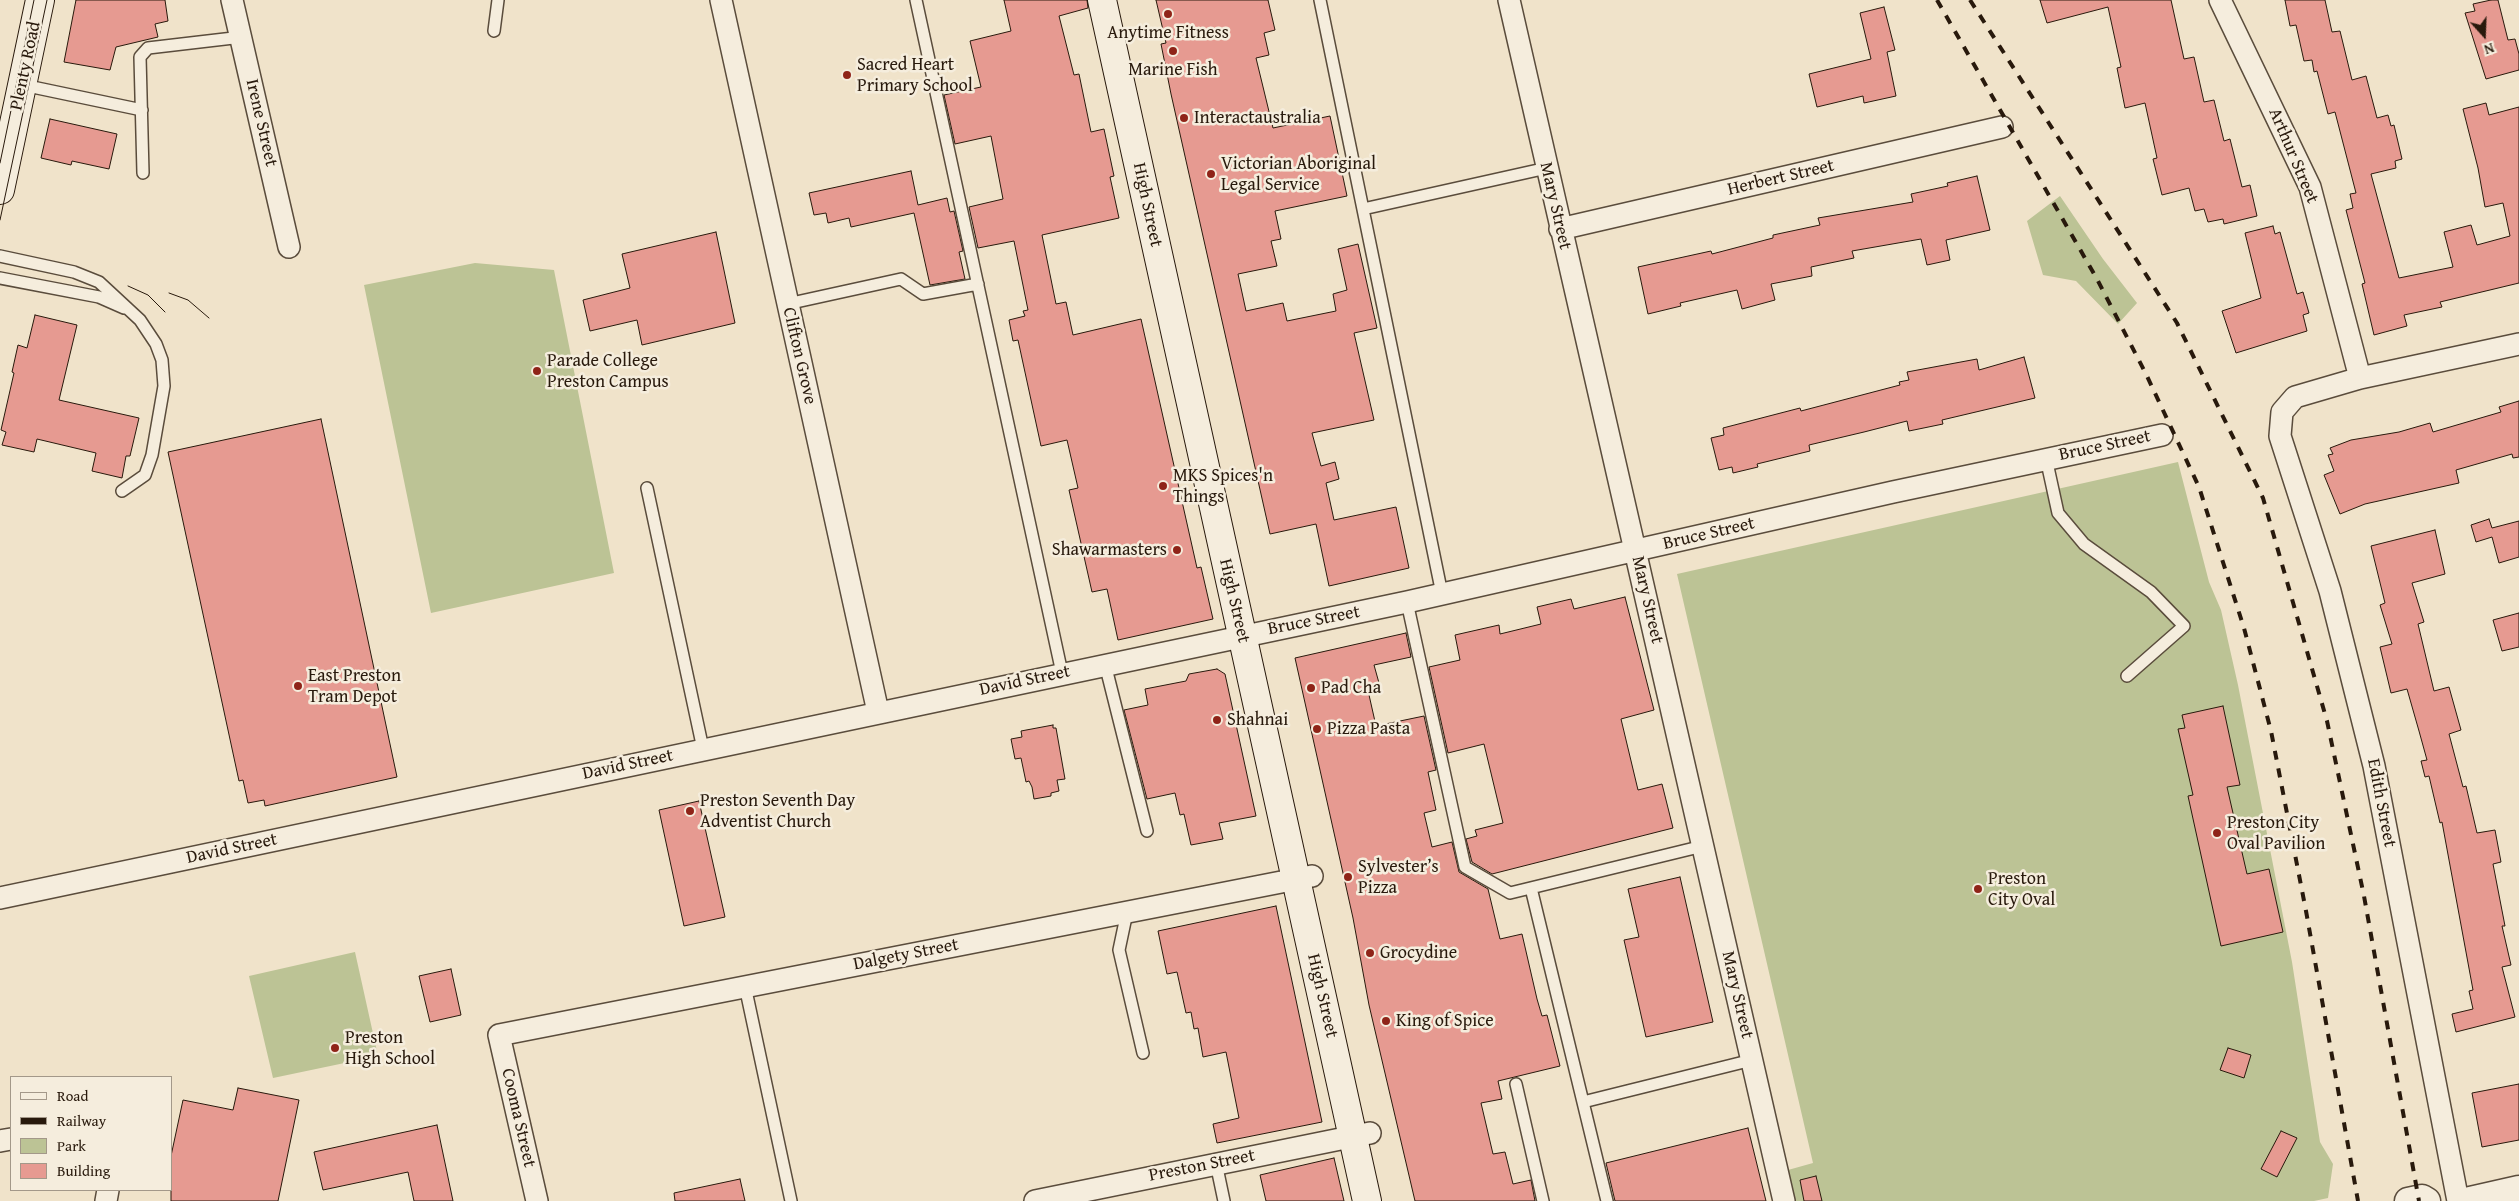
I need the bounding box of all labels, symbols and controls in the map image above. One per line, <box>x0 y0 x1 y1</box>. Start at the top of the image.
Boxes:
marker: Anytime Fitness <box>1162 8 1174 20</box>
north arrow <box>2459 10 2509 60</box>
street label: Plenty Road <box>6 20 46 112</box>
place label: Anytime Fitness <box>1107 22 1229 44</box>
text: N <box>2481 38 2497 60</box>
marker: Marine Fish <box>1167 45 1179 57</box>
place label: Sacred Heart Primary School <box>857 54 973 96</box>
place label: Marine Fish <box>1128 59 1218 81</box>
marker: Sacred Heart Primary School <box>841 69 853 81</box>
street label: Irene Street <box>240 77 282 169</box>
street label: Arthur Street <box>2263 105 2323 207</box>
place label: Interactaustralia <box>1194 107 1321 129</box>
marker: Interactaustralia <box>1178 112 1190 124</box>
place label: Victorian Aboriginal Legal Service <box>1221 153 1376 195</box>
street label: Herbert Street <box>1726 155 1836 201</box>
street label: Mary Street <box>1534 160 1576 252</box>
street label: High Street <box>1128 161 1166 249</box>
marker: Victorian Aboriginal Legal Service <box>1205 168 1217 180</box>
street label: Clifton Grove <box>777 305 821 407</box>
place label: Parade College Preston Campus <box>547 350 669 392</box>
marker: Parade College Preston Campus <box>531 365 543 377</box>
street label: Bruce Street <box>2057 426 2153 466</box>
place label: MKS Spices'n Things <box>1173 465 1273 508</box>
marker: MKS Spices'n Things <box>1157 480 1169 492</box>
street label: Bruce Street <box>1661 513 1757 555</box>
place label: Shawarmasters <box>1052 539 1167 561</box>
marker: Shawarmasters <box>1171 544 1183 556</box>
street label: Mary Street <box>1626 554 1668 646</box>
street label: High Street <box>1214 557 1254 645</box>
street label: Bruce Street <box>1266 601 1362 641</box>
street label: David Street <box>978 661 1072 701</box>
place label: East Preston Tram Depot <box>308 665 401 708</box>
place label: Pad Cha <box>1321 677 1381 699</box>
marker: East Preston Tram Depot <box>292 680 304 692</box>
marker: Pad Cha <box>1305 682 1317 694</box>
place label: Shahnai <box>1227 709 1288 731</box>
marker: Shahnai <box>1211 714 1223 726</box>
place label: Pizza Pasta <box>1327 718 1410 740</box>
marker: Pizza Pasta <box>1311 723 1323 735</box>
street label: David Street <box>581 745 675 785</box>
street label: Edith Street <box>2362 757 2400 849</box>
place label: Preston Seventh Day Adventist Church <box>700 790 855 832</box>
marker: Preston Seventh Day Adventist Church <box>684 805 696 817</box>
place label: Preston City Oval Pavilion <box>2227 812 2325 854</box>
marker: Preston City Oval Pavilion <box>2211 827 2223 839</box>
street label: David Street <box>185 829 279 869</box>
place label: Sylvester’s Pizza <box>1358 856 1439 899</box>
place label: Preston City Oval <box>1988 868 2055 911</box>
marker: Sylvester’s Pizza <box>1342 871 1354 883</box>
marker: Preston City Oval <box>1972 883 1984 895</box>
street label: Dalgety Street <box>852 934 960 976</box>
place label: Grocydine <box>1380 942 1457 964</box>
marker: Grocydine <box>1364 947 1376 959</box>
street label: Mary Street <box>1716 949 1758 1041</box>
street label: High Street <box>1302 952 1342 1040</box>
place label: King of Spice <box>1396 1010 1494 1032</box>
marker: King of Spice <box>1380 1015 1392 1027</box>
place label: Preston High School <box>345 1027 435 1070</box>
marker: Preston High School <box>329 1042 341 1054</box>
street label: Cooma Street <box>496 1066 540 1170</box>
legend <box>10 1076 172 1191</box>
text: Road <box>57 1085 88 1106</box>
text: Railway <box>57 1110 106 1131</box>
text: Park <box>57 1135 86 1156</box>
street label: Preston Street <box>1147 1145 1257 1187</box>
text: Building <box>57 1160 110 1181</box>

